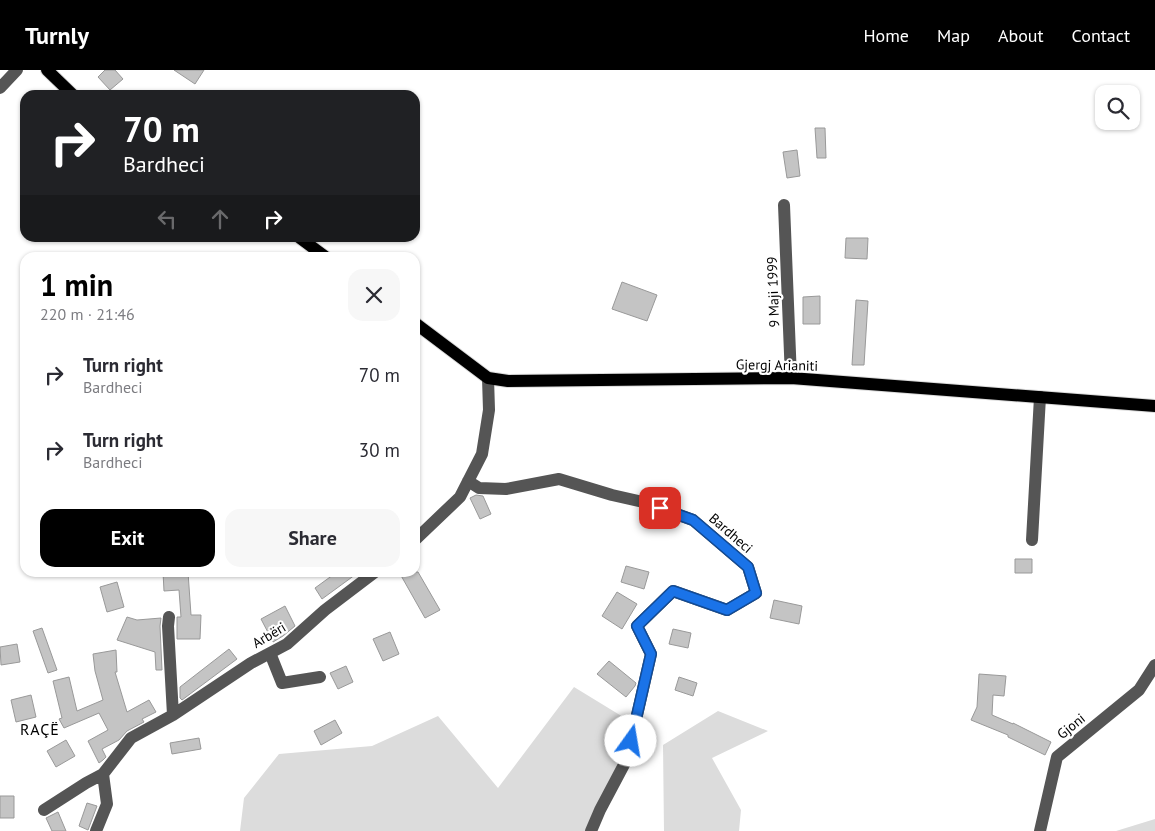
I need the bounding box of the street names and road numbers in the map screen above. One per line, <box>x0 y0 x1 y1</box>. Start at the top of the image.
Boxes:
street label: 9 Maji 1999 <box>763 256 783 328</box>
street label: Gjergj Arianiti <box>736 355 818 375</box>
street label: Bardheci <box>705 509 757 557</box>
street label: Arbëri <box>249 618 289 652</box>
street label: Gjoni <box>1053 709 1089 743</box>

